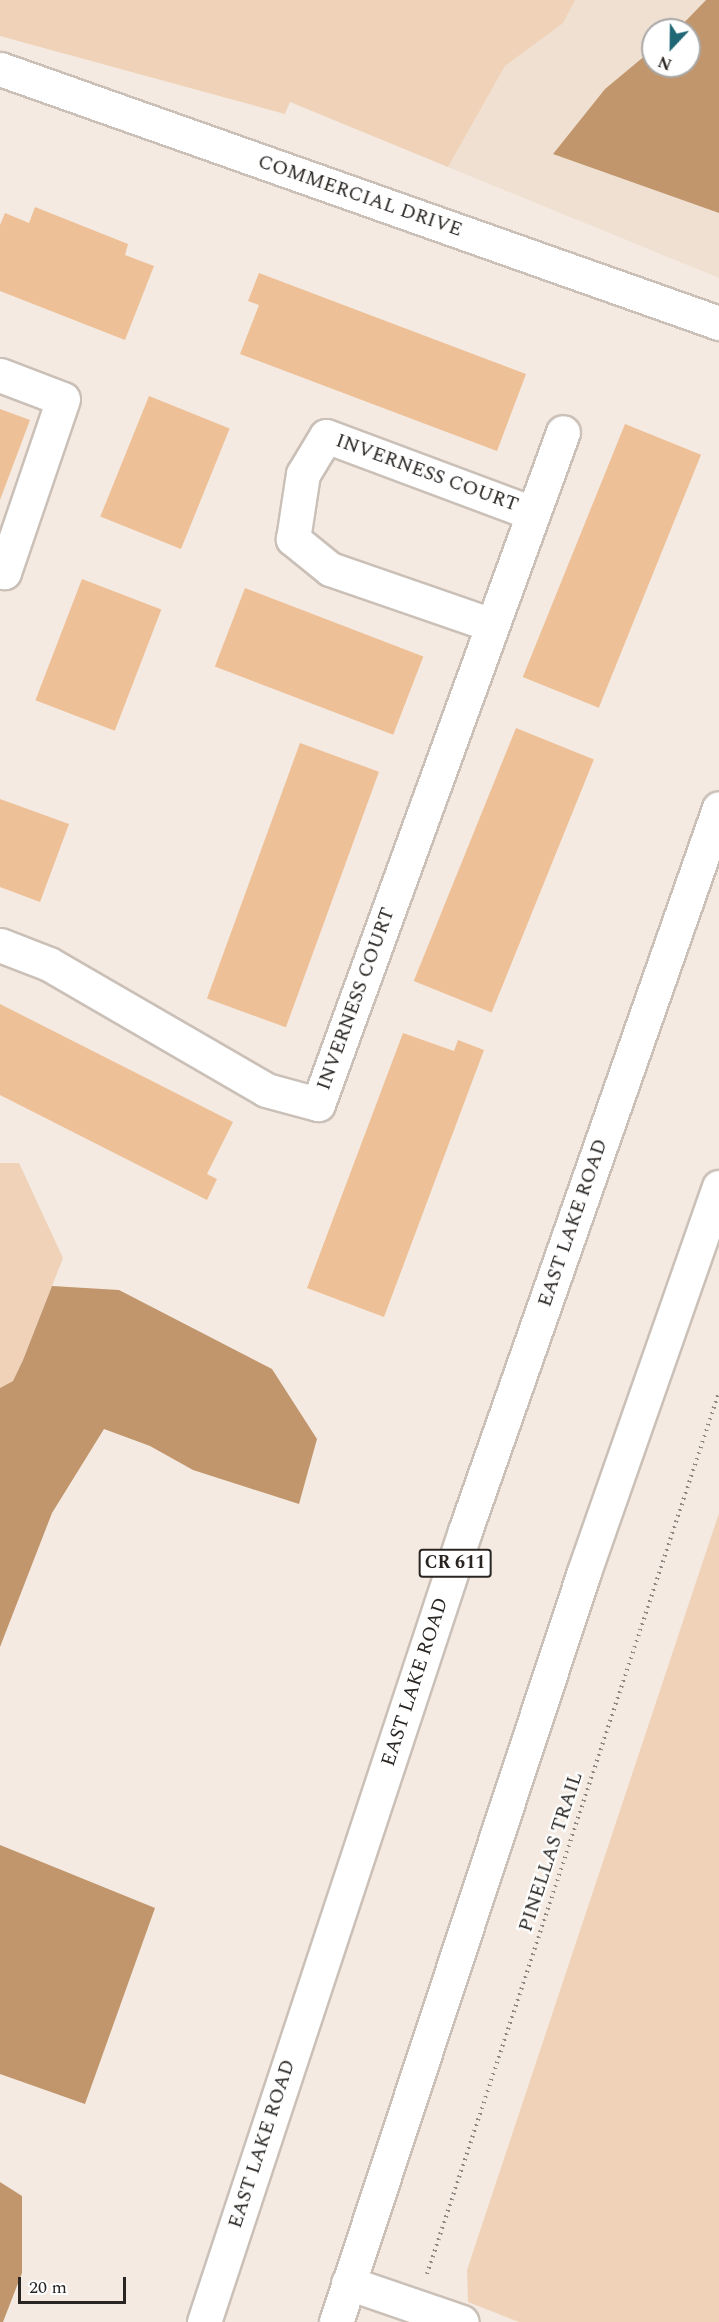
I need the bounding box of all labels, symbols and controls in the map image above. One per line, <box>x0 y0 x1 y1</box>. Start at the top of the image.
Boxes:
north arrow <box>641 18 701 78</box>
text: N <box>654 49 676 76</box>
street label: COMMERCIAL DRIVE <box>255 150 465 242</box>
street label: INVERNESS COURT <box>332 429 522 517</box>
street label: INVERNESS COURT <box>312 904 400 1094</box>
street label: EAST LAKE ROAD <box>533 1136 613 1310</box>
road number: CR 611 <box>418 1548 492 1578</box>
street label: EAST LAKE ROAD <box>376 1595 454 1769</box>
street label: PINELLAS TRAIL <box>514 1769 588 1935</box>
street label: EAST LAKE ROAD <box>223 2057 301 2231</box>
scale bar <box>21 2265 129 2303</box>
text: 20 m <box>29 2274 67 2301</box>

